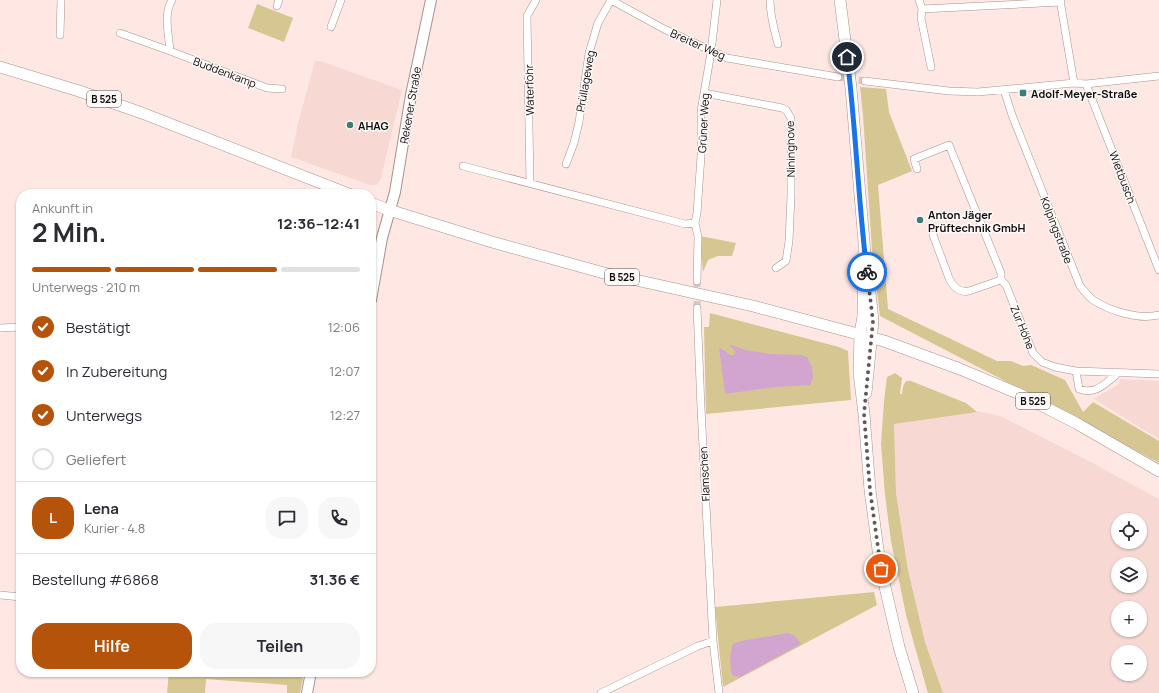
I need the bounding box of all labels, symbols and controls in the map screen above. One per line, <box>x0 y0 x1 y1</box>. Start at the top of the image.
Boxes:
street label: Breiter Weg <box>668 25 728 63</box>
pin <box>830 40 864 74</box>
icon: home <box>836 46 858 68</box>
street label: Prüllageweg <box>572 49 598 113</box>
street label: Buddenkamp <box>191 53 259 91</box>
street label: Waterfohr <box>521 64 537 116</box>
street label: Rekener Straße <box>396 65 424 145</box>
place label: Adolf-Meyer-Straße <box>1031 86 1138 101</box>
marker: Adolf-Meyer-Straße <box>1018 88 1028 98</box>
road number: B 525 <box>87 91 121 107</box>
street label: Grüner Weg <box>694 93 712 153</box>
place label: AHAG <box>358 118 389 133</box>
marker: AHAG <box>345 120 355 130</box>
street label: Nininghove <box>782 120 798 178</box>
street label: Wietbusch <box>1106 149 1140 205</box>
street label: Kolpingstraße <box>1037 194 1077 266</box>
text: Ankunft in <box>32 199 93 217</box>
place label: Anton Jäger Prüftechnik GmbH <box>928 207 1026 235</box>
text: 12:36–12:41 <box>277 213 360 234</box>
text: 2 Min. <box>32 214 106 250</box>
marker: Anton Jäger Prüftechnik GmbH <box>915 215 925 225</box>
courier <box>847 252 887 292</box>
icon: bike <box>856 261 878 283</box>
road number: B 525 <box>605 269 639 285</box>
text: Unterwegs · 210 m <box>32 278 140 296</box>
street label: Zur Höhe <box>1007 303 1039 352</box>
icon: check <box>32 316 54 338</box>
text: Bestätigt <box>66 317 131 338</box>
text: 12:06 <box>328 318 360 336</box>
icon: check <box>32 360 54 382</box>
text: In Zubereitung <box>66 361 167 382</box>
text: 12:07 <box>329 362 360 380</box>
road number: B 525 <box>1016 393 1050 409</box>
icon: check <box>32 404 54 426</box>
text: Unterwegs <box>66 405 142 426</box>
text: 12:27 <box>330 406 360 424</box>
street label: Flamschen <box>695 446 713 502</box>
text: Geliefert <box>66 449 126 470</box>
button: chat <box>266 497 308 539</box>
button: phone <box>318 497 360 539</box>
text: Lena <box>84 498 119 519</box>
text: L <box>49 507 57 528</box>
map controls <box>1111 513 1147 681</box>
button: locate <box>1111 513 1147 549</box>
text: Kurier · 4.8 <box>84 519 145 537</box>
pin <box>864 552 898 586</box>
button: layers <box>1111 557 1147 593</box>
icon: bag <box>870 558 892 580</box>
text: Bestellung #6868 <box>32 569 159 590</box>
text: 31.36 € <box>309 569 360 590</box>
button: + <box>1111 601 1147 637</box>
button: Hilfe <box>32 623 192 669</box>
button: Teilen <box>200 623 360 669</box>
button: − <box>1111 645 1147 681</box>

